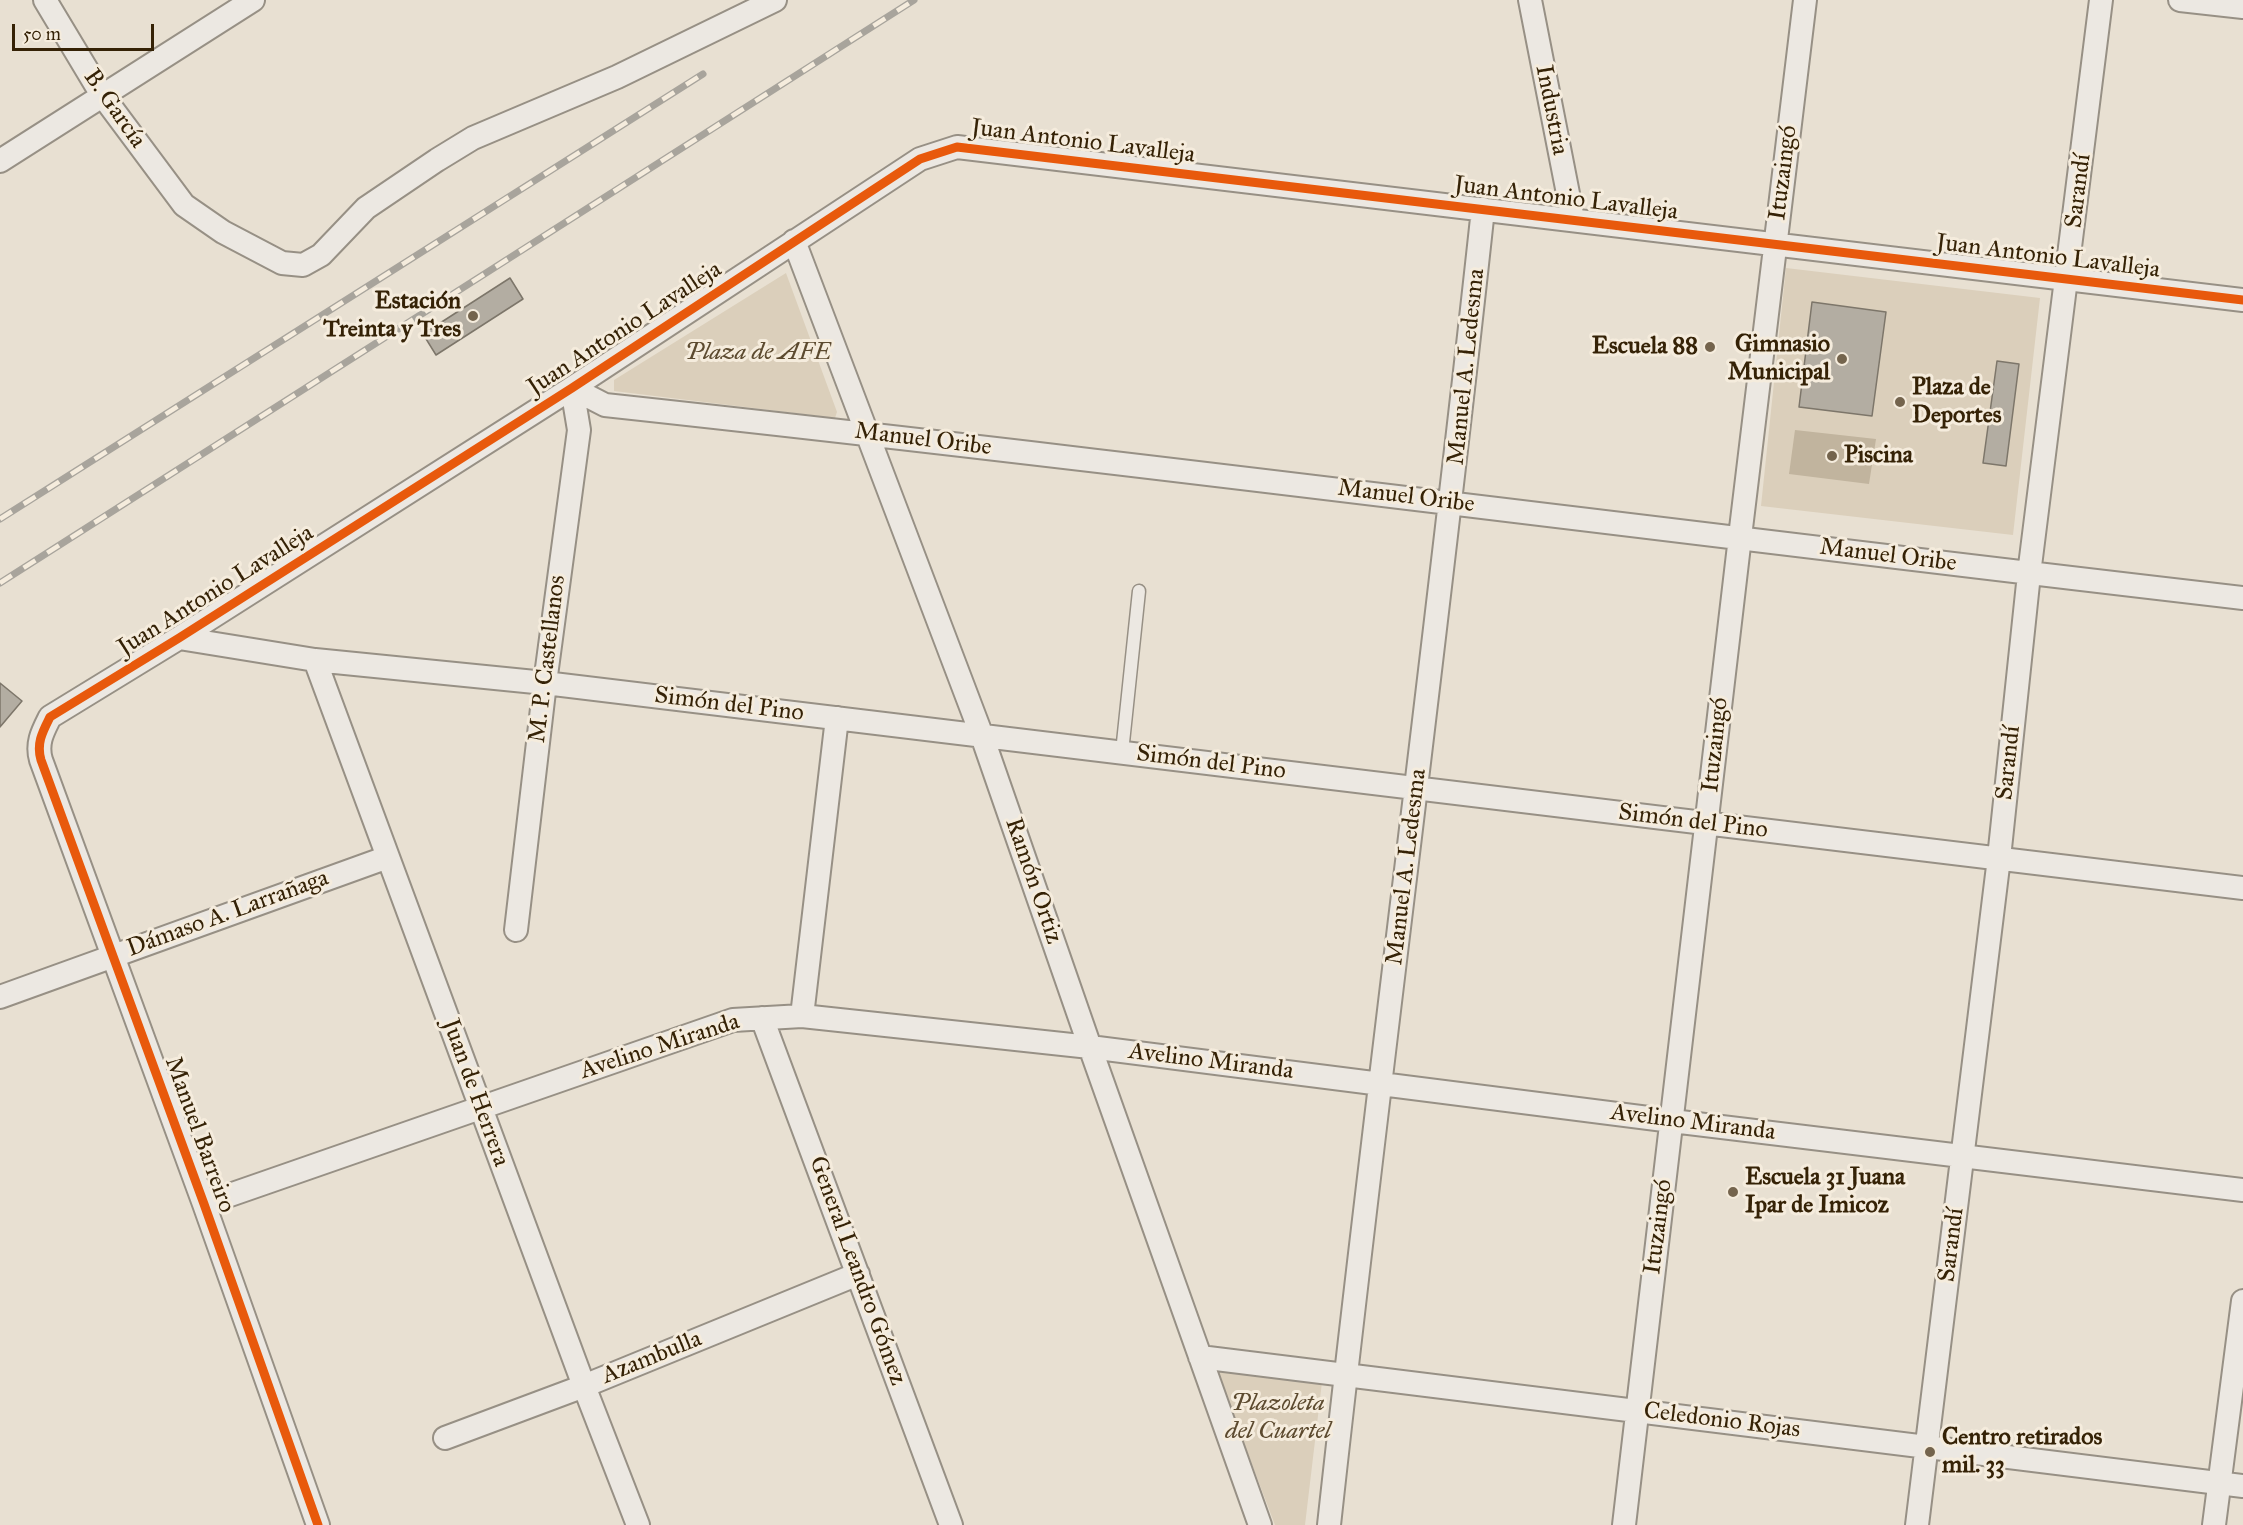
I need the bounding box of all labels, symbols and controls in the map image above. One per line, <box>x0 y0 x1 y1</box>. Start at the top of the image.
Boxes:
scale bar <box>15 12 158 50</box>
text: 50 m <box>23 23 61 45</box>
street label: Industria <box>1528 63 1574 157</box>
street label: B. García <box>77 64 151 154</box>
street label: Juan Antonio Lavalleja <box>970 114 1196 170</box>
street label: Ituzaingó <box>1764 124 1804 222</box>
street label: Sarandí <box>2060 152 2098 230</box>
street label: Juan Antonio Lavalleja <box>1453 171 1679 227</box>
street label: Juan Antonio Lavalleja <box>1935 229 2161 285</box>
street label: Juan Antonio Lavalleja <box>523 256 727 402</box>
street label: Manuel A. Ledesma <box>1442 267 1492 467</box>
place label: Estación Treinta y Tres <box>323 288 461 344</box>
marker: Estación Treinta y Tres <box>466 309 480 323</box>
place label: Gimnasio Municipal <box>1728 331 1830 387</box>
place label: Escuela 88 <box>1592 333 1698 361</box>
park label: Plaza de AFE <box>685 339 831 367</box>
marker: Escuela 88 <box>1703 340 1717 354</box>
marker: Gimnasio Municipal <box>1835 352 1849 366</box>
place label: Plaza de Deportes <box>1912 374 2001 430</box>
marker: Plaza de Deportes <box>1893 395 1907 409</box>
street label: Manuel Oribe <box>853 417 993 463</box>
place label: Piscina <box>1844 442 1913 470</box>
marker: Piscina <box>1825 449 1839 463</box>
street label: Manuel Oribe <box>1336 474 1476 520</box>
street label: Juan Antonio Lavalleja <box>113 519 319 663</box>
street label: Manuel Oribe <box>1818 533 1958 579</box>
street label: M. P. Castellanos <box>523 574 573 744</box>
street label: Simón del Pino <box>653 682 805 728</box>
street label: Ituzaingó <box>1697 696 1735 794</box>
street label: Sarandí <box>1991 724 2027 802</box>
street label: Simón del Pino <box>1135 740 1287 786</box>
street label: Manuel A. Ledesma <box>1381 767 1433 967</box>
street label: Simón del Pino <box>1617 799 1769 845</box>
street label: Ramón Ortiz <box>998 814 1068 948</box>
street label: Dámaso A. Larrañaga <box>123 864 333 964</box>
street label: Avelino Miranda <box>577 1008 743 1086</box>
street label: Juan de Herrera <box>435 1015 515 1171</box>
street label: Avelino Miranda <box>1127 1038 1295 1086</box>
street label: Manuel Barreiro <box>157 1053 241 1217</box>
street label: Avelino Miranda <box>1609 1099 1777 1147</box>
street label: General Leandro Gómez <box>802 1153 912 1389</box>
place label: Escuela 31 Juana Ipar de Imicoz <box>1745 1164 1905 1220</box>
street label: Ituzaingó <box>1639 1178 1679 1276</box>
marker: Escuela 31 Juana Ipar de Imicoz <box>1726 1185 1740 1199</box>
street label: Sarandí <box>1933 1206 1971 1284</box>
street label: Azambulla <box>598 1325 706 1391</box>
park label: Plazoleta del Cuartel <box>1225 1390 1331 1446</box>
street label: Celedonio Rojas <box>1642 1397 1802 1445</box>
place label: Centro retirados mil. 33 <box>1942 1424 2102 1480</box>
marker: Centro retirados mil. 33 <box>1923 1445 1937 1459</box>

